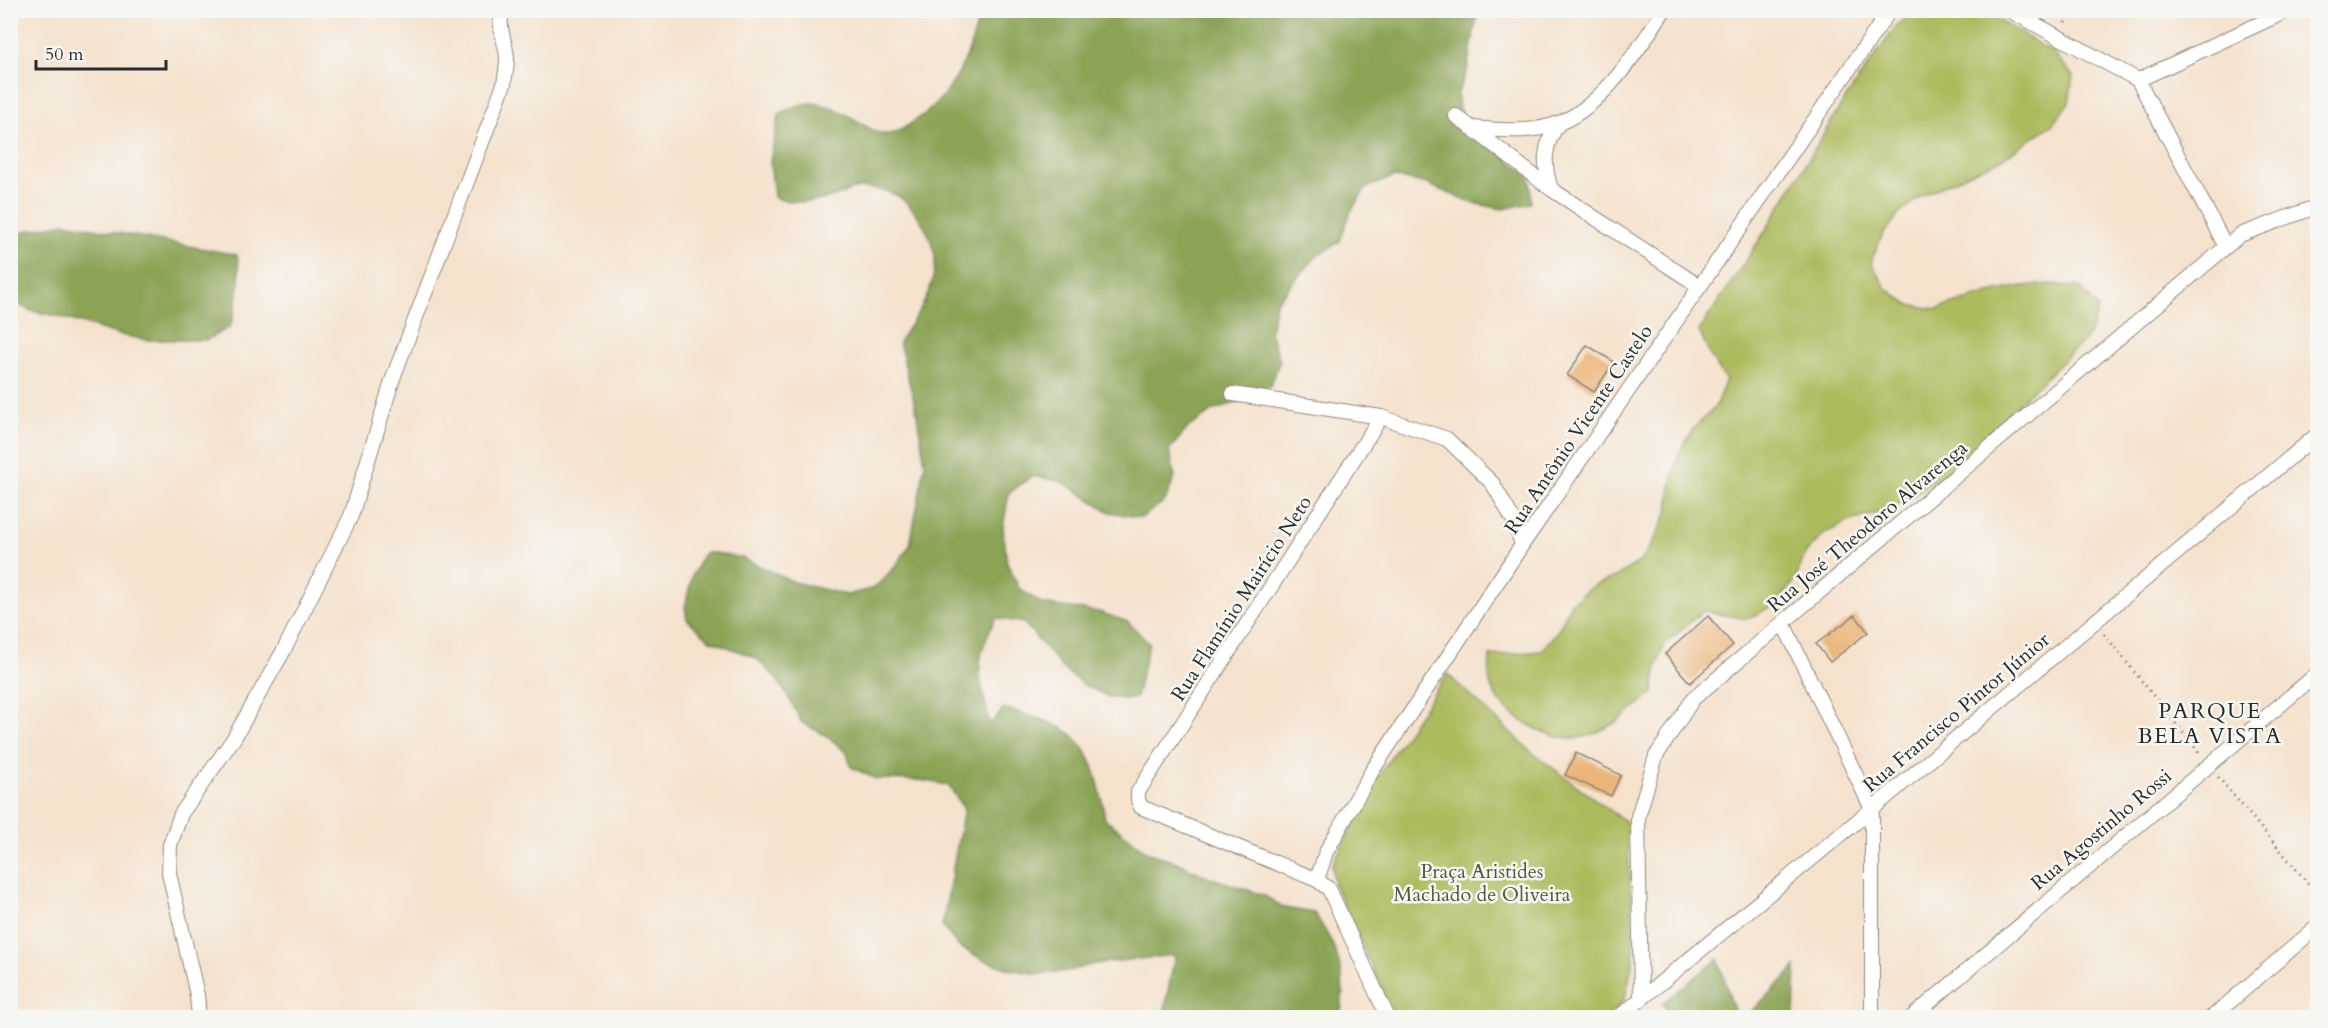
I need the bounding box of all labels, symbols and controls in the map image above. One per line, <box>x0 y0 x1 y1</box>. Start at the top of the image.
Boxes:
scale bar <box>36 33 166 71</box>
text: 50 m <box>45 42 84 67</box>
street label: Rua Antônio Vicente Castelo <box>1498 319 1659 539</box>
street label: Rua José Theodoro Alvarenga <box>1761 434 1973 618</box>
street label: Rua Flamínio Mairício Neto <box>1165 490 1318 706</box>
street label: Rua Francisco Pintor Júnior <box>1857 626 2056 798</box>
district label: PARQUE BELA VISTA <box>2138 696 2282 751</box>
street label: Rua Agostinho Rossi <box>2025 762 2178 896</box>
park label: Praça Aristides Machado de Oliveira <box>1394 858 1571 908</box>

